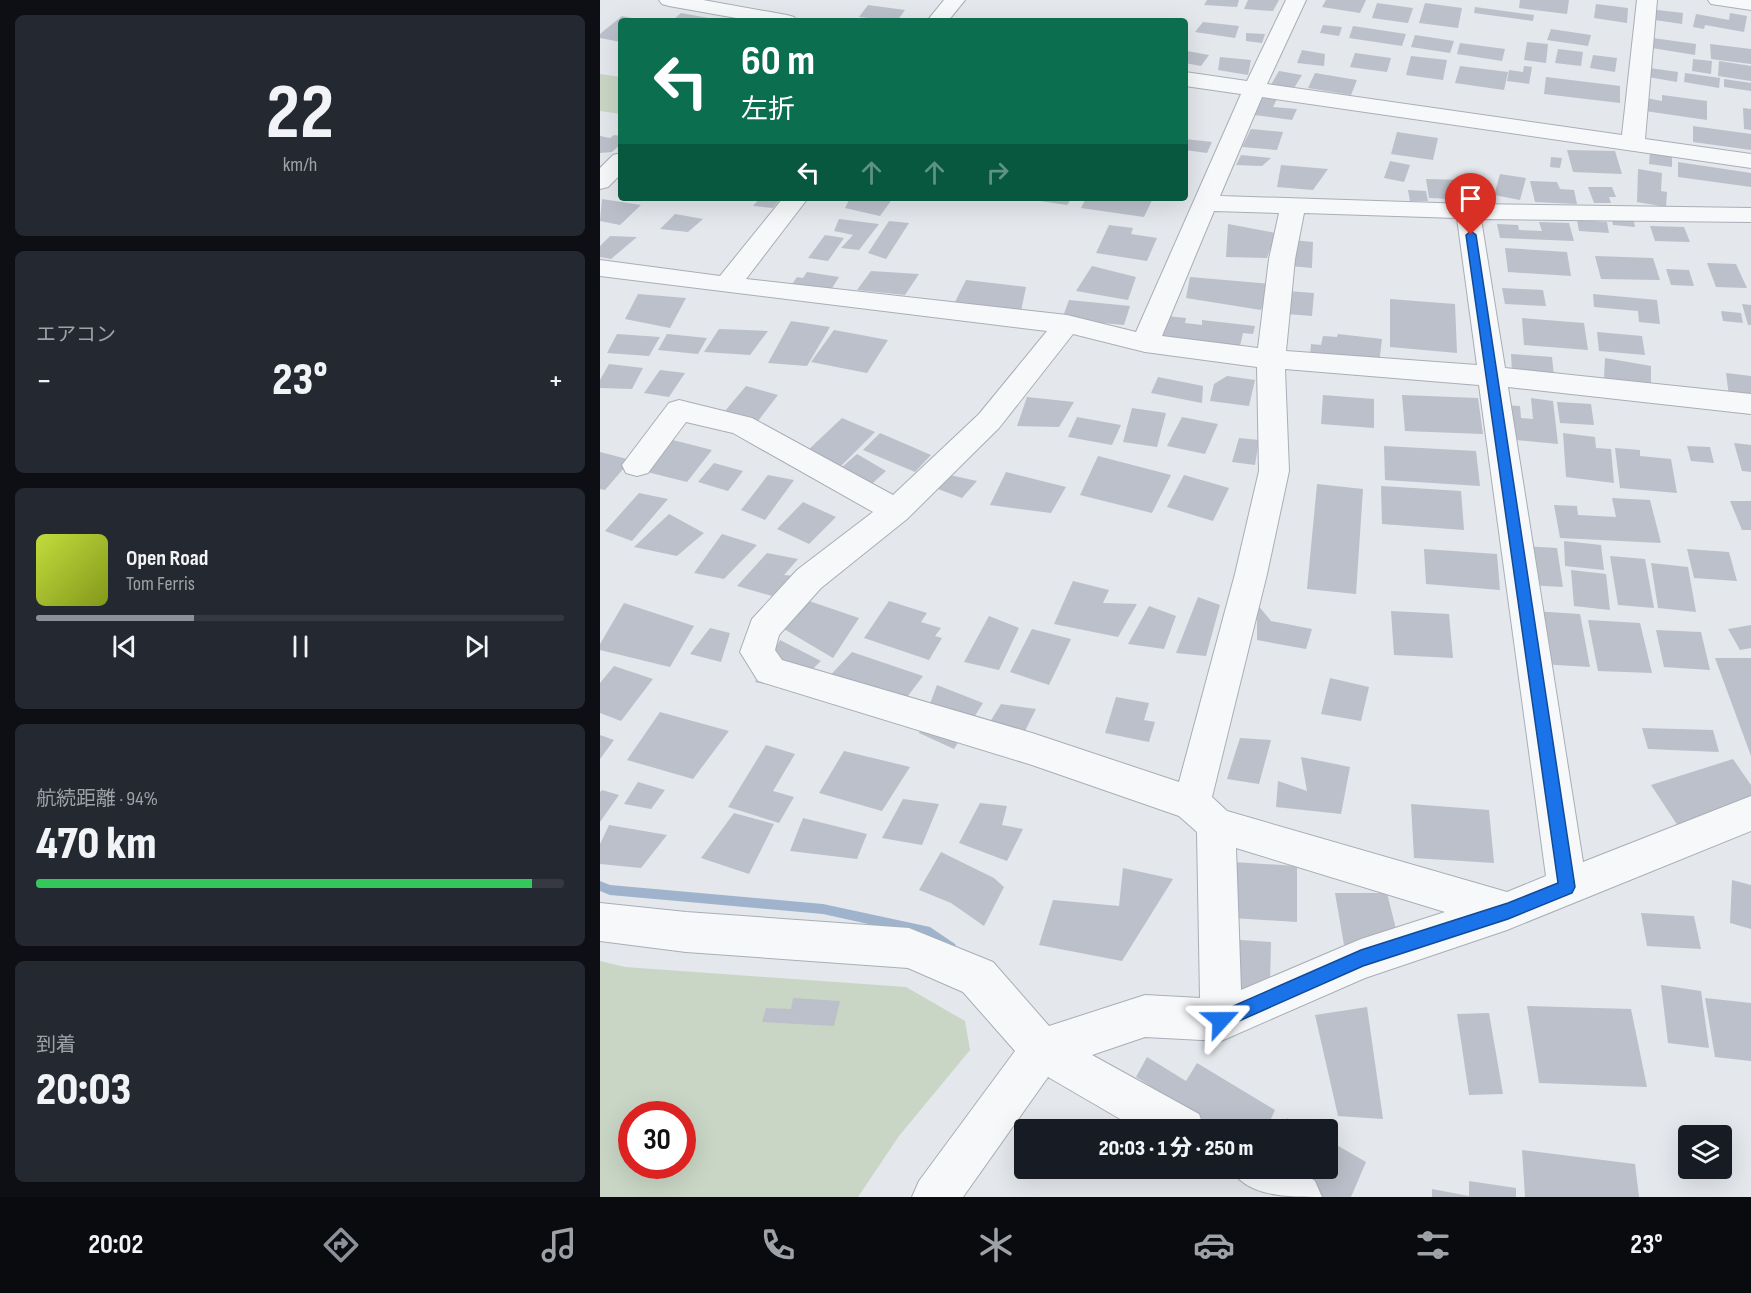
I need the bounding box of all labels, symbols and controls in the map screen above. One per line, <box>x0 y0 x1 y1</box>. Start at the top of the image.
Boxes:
text: 60 m <box>741 36 815 87</box>
icon: left <box>642 42 720 120</box>
text: 22 <box>266 67 334 160</box>
text: 左折 <box>741 94 795 126</box>
text: km/h <box>283 153 317 177</box>
icon: left <box>792 156 825 189</box>
icon: ahead <box>855 156 888 189</box>
icon: ahead <box>918 156 951 189</box>
icon: right <box>981 156 1014 189</box>
pin <box>1445 173 1496 235</box>
icon: arrive <box>1454 182 1487 215</box>
text: エアコン <box>36 323 116 347</box>
text: 23° <box>272 353 328 408</box>
text: − <box>36 361 52 401</box>
text: + <box>548 361 564 401</box>
text: Open Road <box>126 545 208 572</box>
text: Tom Ferris <box>126 572 195 596</box>
icon: previous <box>108 630 141 663</box>
icon: pause <box>284 630 317 663</box>
icon: next <box>460 630 493 663</box>
text: 航続距離 · 94% <box>36 787 158 811</box>
text: 470 km <box>36 817 156 872</box>
position arrow <box>1189 988 1253 1052</box>
text: 到着 <box>36 1033 76 1057</box>
text: 20:03 <box>36 1063 131 1118</box>
speed limit sign: 30 <box>618 1101 696 1179</box>
map controls <box>1678 1125 1732 1179</box>
button: layers <box>1678 1125 1732 1179</box>
text: 20:03 · 1 分 · 250 m <box>1099 1135 1253 1162</box>
icon: directions <box>320 1224 362 1266</box>
icon: music <box>538 1224 580 1266</box>
icon: phone <box>757 1224 799 1266</box>
icon: climate <box>975 1224 1017 1266</box>
icon: car <box>1193 1224 1235 1266</box>
icon: filters <box>1412 1224 1454 1266</box>
text: 20:02 <box>88 1229 143 1261</box>
text: 23° <box>1630 1229 1663 1261</box>

